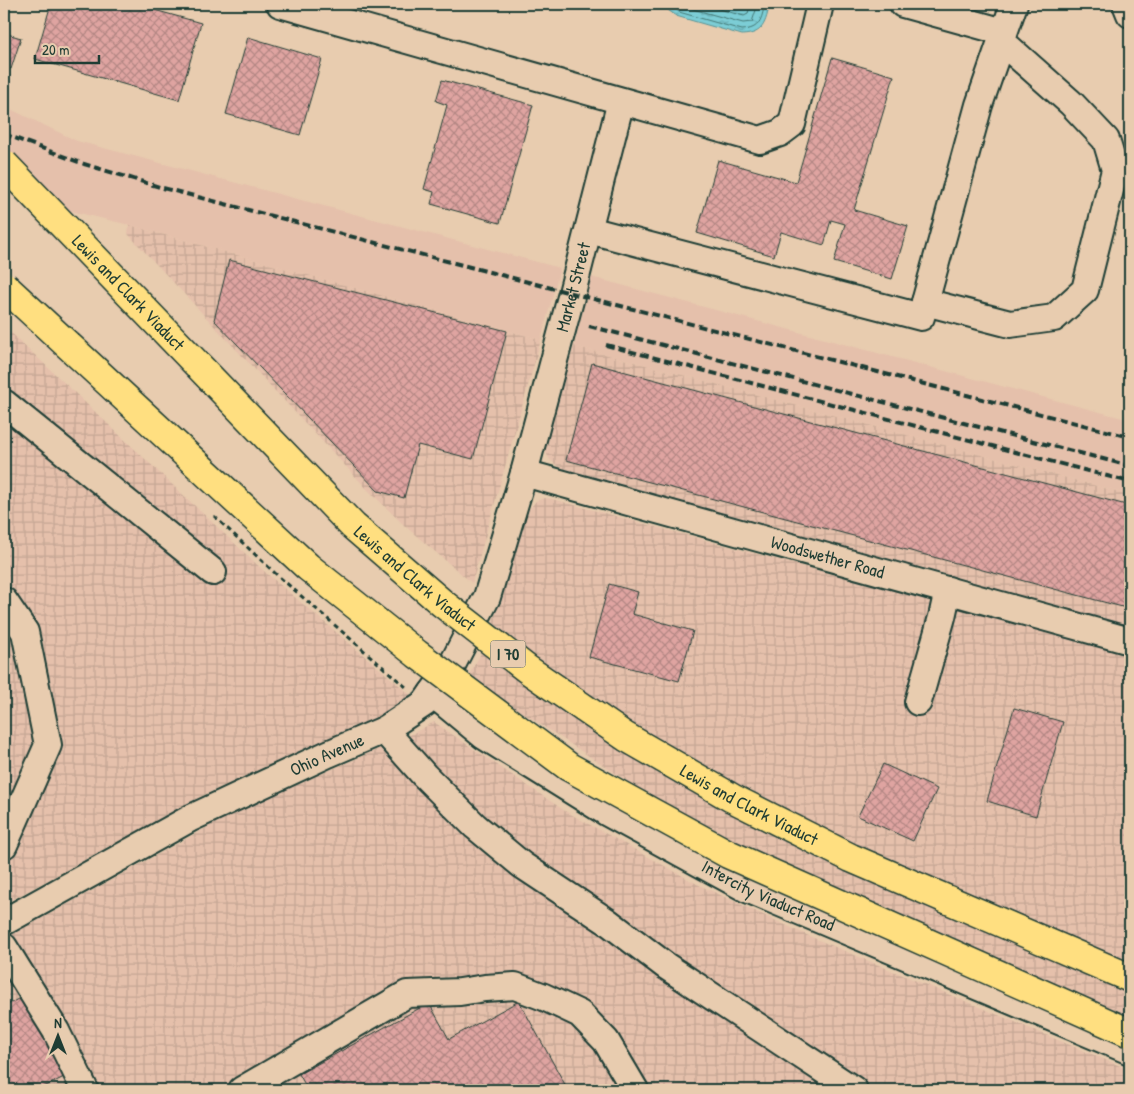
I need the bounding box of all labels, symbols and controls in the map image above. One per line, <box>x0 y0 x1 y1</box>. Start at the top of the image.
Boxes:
scale bar <box>35 32 99 64</box>
text: 20 m <box>42 39 69 60</box>
street label: Lewis and Clark Viaduct <box>67 229 191 357</box>
street label: Market Street <box>549 239 597 335</box>
street label: Lewis and Clark Viaduct <box>349 519 482 637</box>
street label: Woodswether Road <box>768 529 887 584</box>
road number: I 70 <box>490 641 526 668</box>
street label: Ohio Avenue <box>286 727 368 782</box>
street label: Lewis and Clark Viaduct <box>676 758 823 852</box>
street label: Intercity Viaduct Road <box>697 854 839 937</box>
north arrow <box>32 1012 82 1062</box>
text: N <box>54 1013 62 1032</box>

